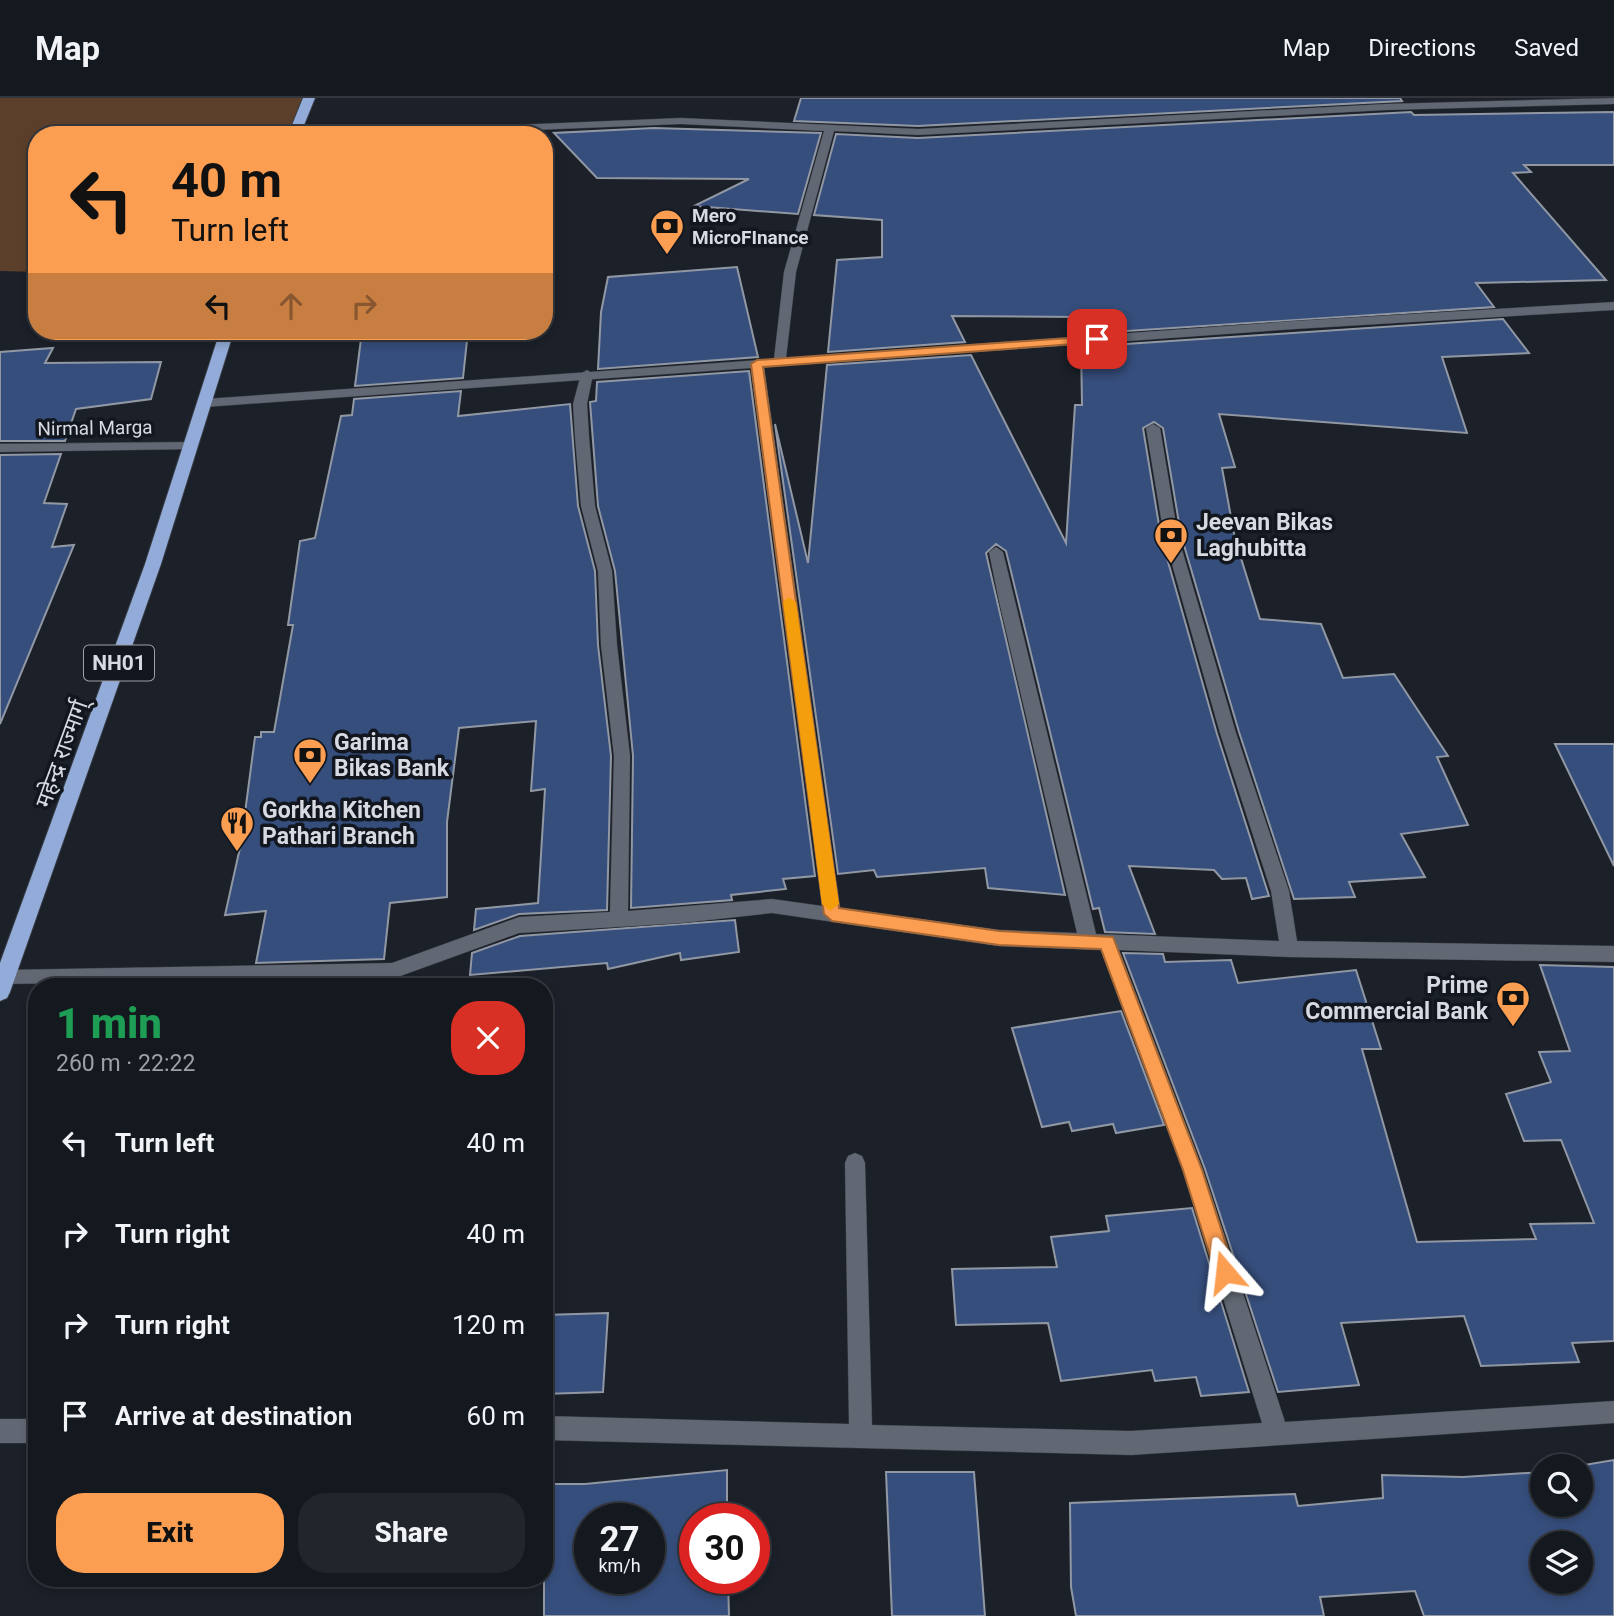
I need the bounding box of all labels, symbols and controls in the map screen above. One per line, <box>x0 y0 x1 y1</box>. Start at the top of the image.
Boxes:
text: Map <box>35 29 100 68</box>
text: Map <box>1283 34 1330 62</box>
text: Directions <box>1368 34 1476 62</box>
text: Saved <box>1514 34 1579 62</box>
text: 40 m <box>171 152 282 209</box>
icon: left <box>56 154 147 245</box>
place label: Mero MicroFInance <box>692 204 809 249</box>
bank icon: Mero MicroFInance <box>648 207 686 256</box>
text: Turn left <box>171 211 289 249</box>
icon: left <box>199 287 237 325</box>
icon: ahead <box>272 287 310 325</box>
icon: right <box>345 287 383 325</box>
pin <box>1067 309 1127 369</box>
icon: arrive <box>1078 320 1116 358</box>
street label: Nirmal Marga <box>37 415 153 441</box>
place label: Jeevan Bikas Laghubitta <box>1196 509 1333 562</box>
bank icon: Jeevan Bikas Laghubitta <box>1152 516 1190 565</box>
road number: NH01 <box>84 646 154 680</box>
street label: महेन्द्र राज्मार्ग् <box>30 693 95 811</box>
place label: Garima Bikas Bank <box>334 729 450 782</box>
bank icon: Garima Bikas Bank <box>291 736 329 785</box>
place label: Gorkha Kitchen Pathari Branch <box>262 797 421 850</box>
restaurant icon: Gorkha Kitchen Pathari Branch <box>218 804 256 853</box>
place label: Prime Commercial Bank <box>1305 972 1489 1025</box>
bank icon: Prime Commercial Bank <box>1494 979 1532 1028</box>
text: 1 min <box>56 999 162 1048</box>
button: close <box>451 1001 525 1075</box>
text: 260 m · 22:22 <box>56 1050 195 1077</box>
icon: left <box>56 1124 94 1162</box>
text: Turn left <box>115 1128 214 1158</box>
text: 40 m <box>467 1128 525 1158</box>
icon: right <box>56 1215 94 1253</box>
text: Turn right <box>115 1219 230 1249</box>
text: 40 m <box>467 1219 525 1249</box>
position arrow <box>1188 1235 1262 1309</box>
icon: right <box>56 1306 94 1344</box>
text: Turn right <box>115 1310 230 1340</box>
text: 120 m <box>452 1310 525 1340</box>
icon: arrive <box>56 1397 94 1435</box>
text: Arrive at destination <box>115 1401 352 1431</box>
text: 60 m <box>467 1401 525 1431</box>
map controls <box>1530 1454 1593 1594</box>
button: search <box>1530 1454 1593 1517</box>
button: Exit <box>56 1493 284 1573</box>
button: Share <box>298 1493 525 1573</box>
speed limit sign: 30 <box>679 1503 770 1594</box>
text: 27 <box>599 1519 640 1560</box>
button: layers <box>1530 1531 1593 1594</box>
text: km/h <box>598 1555 641 1576</box>

